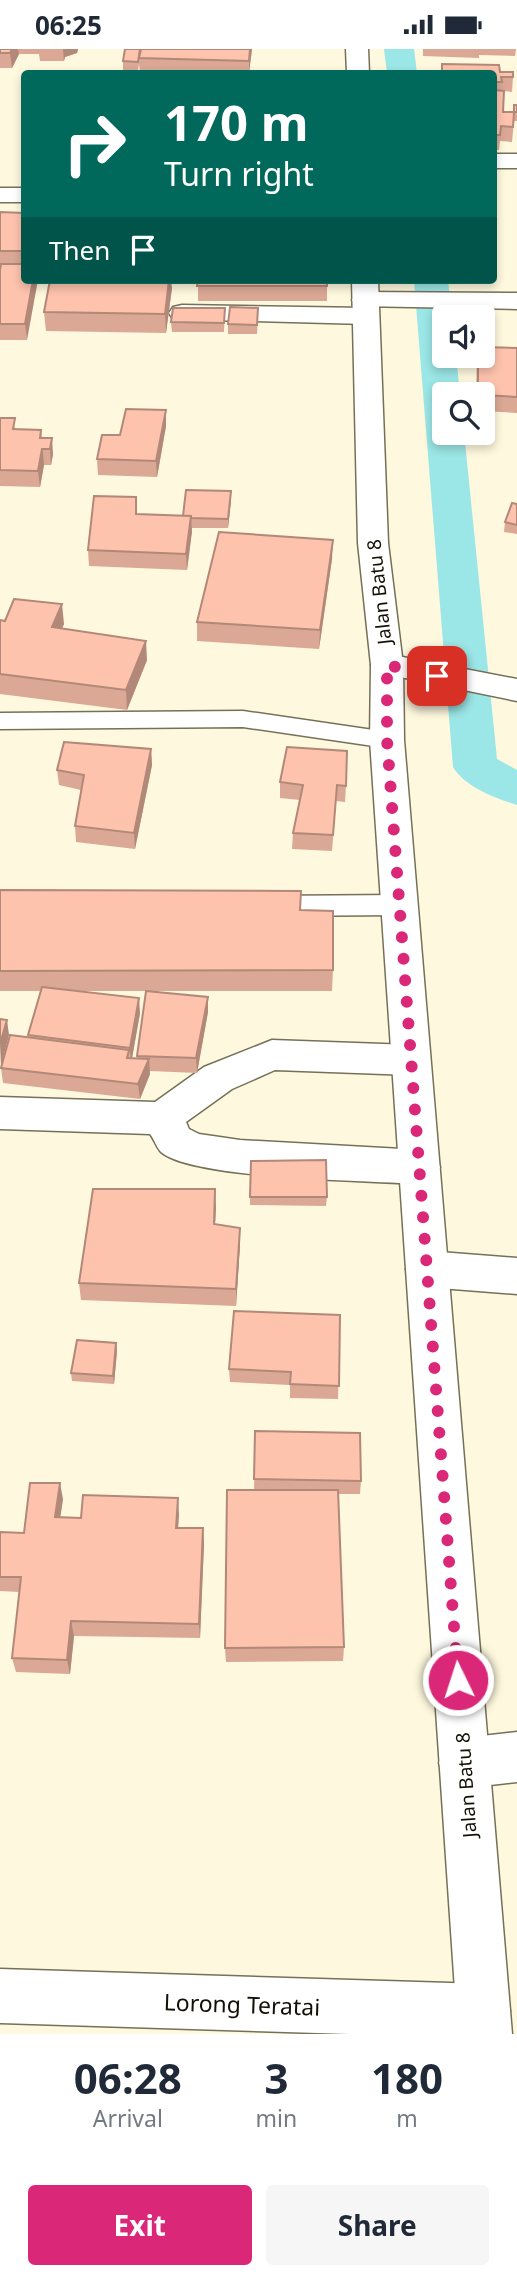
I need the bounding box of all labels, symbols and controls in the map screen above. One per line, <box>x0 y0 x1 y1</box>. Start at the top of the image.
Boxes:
text: 06:25 <box>35 7 102 43</box>
text: 170 m <box>164 89 309 155</box>
icon: right <box>49 98 140 189</box>
text: Turn right <box>164 152 314 195</box>
icon: arrive <box>124 231 162 269</box>
text: Then <box>49 232 110 268</box>
map controls <box>432 305 495 445</box>
button: sound <box>432 305 495 368</box>
button: search <box>432 382 495 445</box>
street label: Jalan Batu 8 <box>361 538 398 648</box>
pin <box>407 646 467 706</box>
icon: arrive <box>418 657 456 695</box>
position arrow <box>421 1643 495 1717</box>
street label: Jalan Batu 8 <box>449 1731 483 1841</box>
street label: Lorong Teratai <box>163 1985 321 2023</box>
text: 06:28 <box>74 2049 182 2106</box>
text: 3 <box>264 2049 288 2106</box>
text: 180 <box>371 2049 443 2106</box>
text: Arrival <box>93 2102 163 2134</box>
text: min <box>256 2102 297 2134</box>
text: m <box>396 2102 418 2134</box>
button: Exit <box>28 2185 252 2265</box>
button: Share <box>266 2185 489 2265</box>

